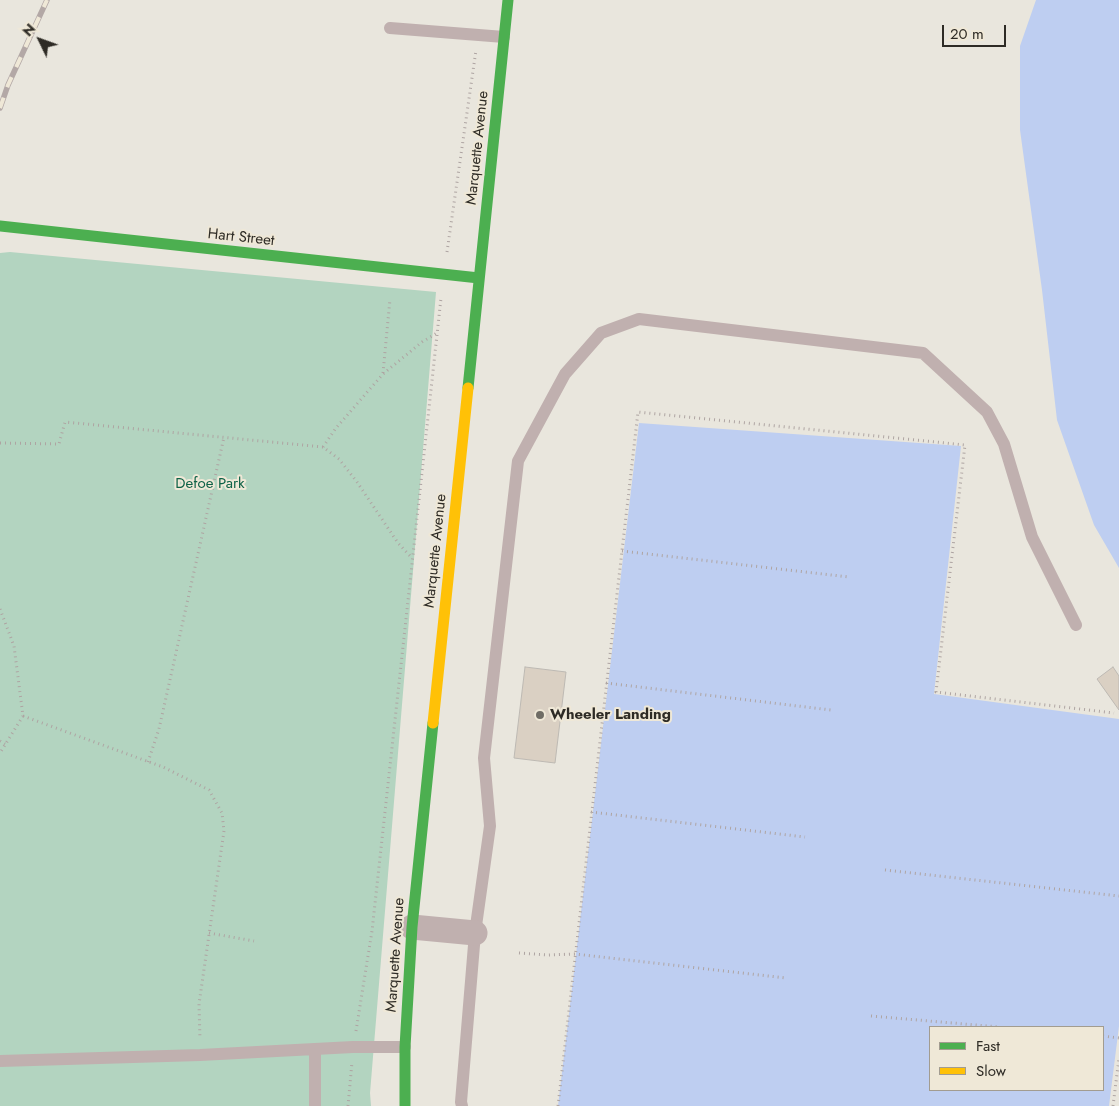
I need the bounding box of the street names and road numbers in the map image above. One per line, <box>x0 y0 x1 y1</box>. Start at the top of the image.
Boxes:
street label: Marquette Avenue <box>463 90 493 206</box>
street label: Hart Street <box>207 226 275 250</box>
street label: Marquette Avenue <box>421 493 451 609</box>
street label: Marquette Avenue <box>383 897 409 1013</box>

